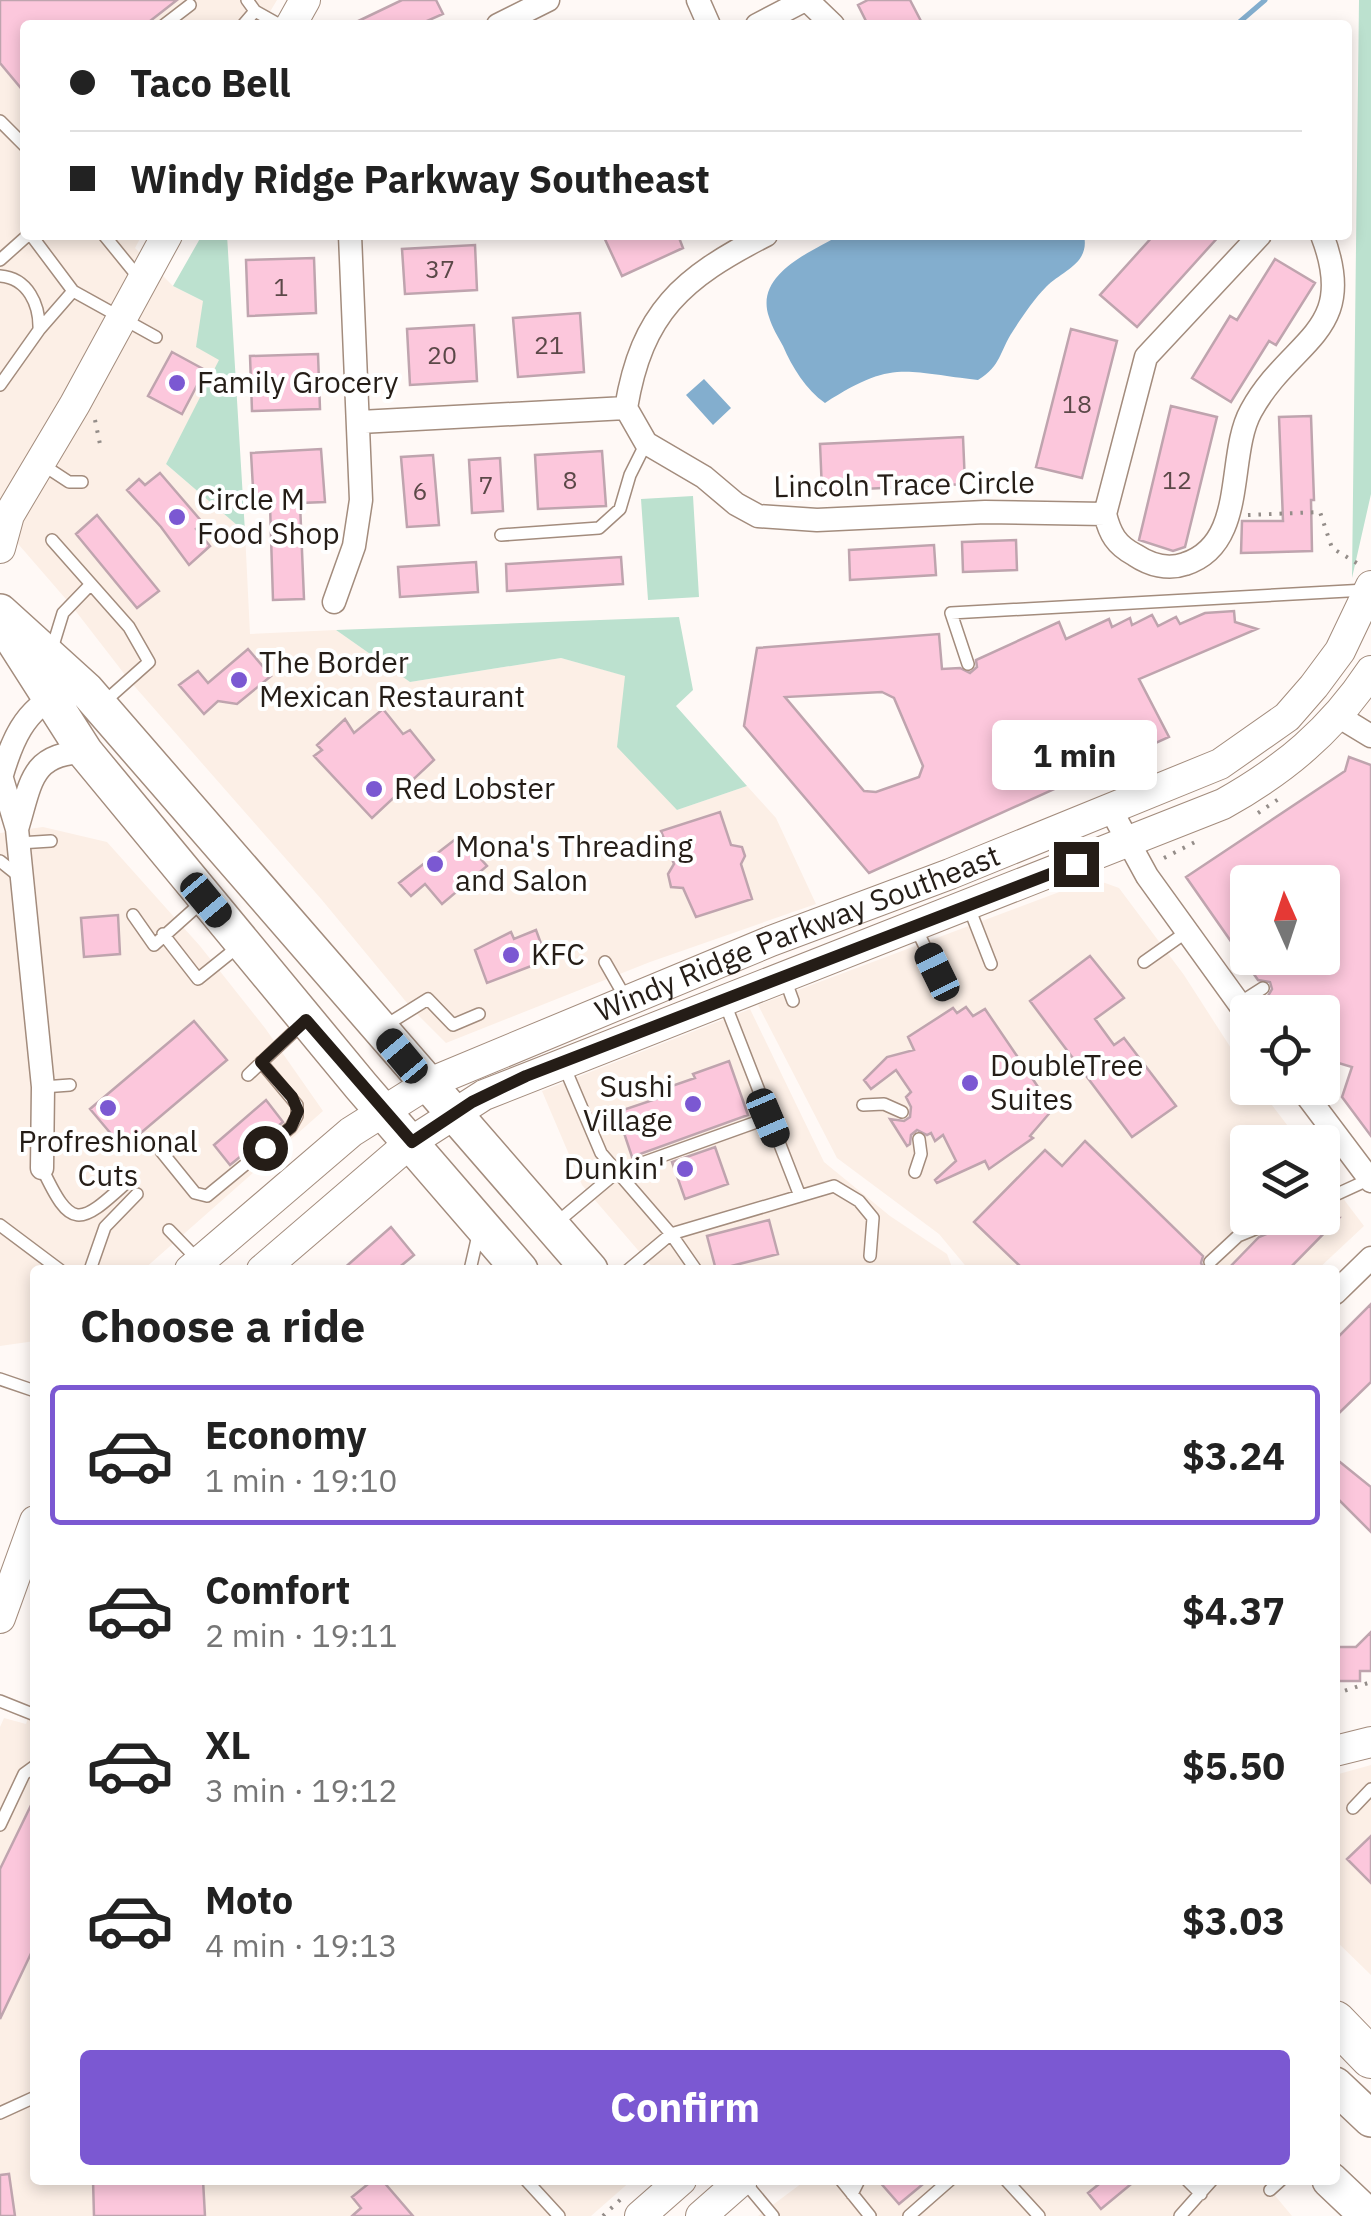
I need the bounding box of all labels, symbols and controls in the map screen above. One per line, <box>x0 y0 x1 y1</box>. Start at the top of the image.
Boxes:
text: Taco Bell <box>130 58 290 107</box>
text: Windy Ridge Parkway Southeast <box>130 154 710 203</box>
house number: 37 <box>425 252 455 285</box>
house number: 1 <box>273 270 289 303</box>
house number: 21 <box>534 328 564 361</box>
house number: 20 <box>427 338 457 371</box>
place label: Family Grocery <box>197 362 398 401</box>
marker: Family Grocery <box>166 372 188 394</box>
house number: 18 <box>1062 387 1092 420</box>
street label: Lincoln Trace Circle <box>773 462 1035 505</box>
house number: 8 <box>562 463 578 496</box>
house number: 12 <box>1162 463 1192 496</box>
house number: 7 <box>478 468 494 501</box>
house number: 6 <box>412 474 428 507</box>
place label: Circle M Food Shop <box>197 479 340 552</box>
marker: Circle M Food Shop <box>166 506 188 528</box>
place label: The Border Mexican Restaurant <box>259 642 525 715</box>
marker: The Border Mexican Restaurant <box>228 669 250 691</box>
callout: 1 min <box>994 719 1158 789</box>
text: 1 min <box>1033 734 1116 776</box>
place label: Red Lobster <box>394 768 555 807</box>
marker: Red Lobster <box>363 778 385 800</box>
place label: Mona's Threading and Salon <box>455 826 693 899</box>
street label: Windy Ridge Parkway Southeast <box>589 835 1005 1030</box>
route end <box>1054 842 1099 887</box>
marker: Mona's Threading and Salon <box>424 853 446 875</box>
north arrow <box>1230 865 1340 975</box>
map controls <box>1230 865 1340 1235</box>
car <box>175 867 237 933</box>
place label: KFC <box>531 934 585 973</box>
car <box>910 938 964 1006</box>
marker: KFC <box>500 944 522 966</box>
button: locate <box>1230 995 1340 1105</box>
car <box>371 1023 433 1089</box>
place label: DoubleTree Suites <box>990 1045 1144 1118</box>
place label: Sushi Village <box>583 1066 673 1139</box>
marker: DoubleTree Suites <box>959 1072 981 1094</box>
car <box>742 1085 794 1151</box>
marker: Sushi Village <box>682 1093 704 1115</box>
marker: Profreshional Cuts <box>97 1097 119 1119</box>
place label: Profreshional Cuts <box>18 1121 198 1194</box>
button: layers <box>1230 1125 1340 1235</box>
route start <box>243 1126 288 1171</box>
place label: Dunkin' <box>564 1148 665 1187</box>
marker: Dunkin' <box>674 1158 696 1180</box>
text: Choose a ride <box>80 1296 365 1354</box>
icon: car <box>85 1410 175 1500</box>
text: Economy <box>205 1410 367 1459</box>
text: $3.24 <box>1182 1431 1285 1480</box>
text: 1 min · 19:10 <box>205 1459 398 1501</box>
icon: car <box>85 1565 175 1655</box>
text: Comfort <box>205 1565 350 1614</box>
text: $4.37 <box>1182 1586 1285 1635</box>
text: 2 min · 19:11 <box>205 1614 398 1656</box>
icon: car <box>85 1720 175 1810</box>
text: XL <box>205 1720 251 1769</box>
text: $5.50 <box>1182 1741 1285 1790</box>
text: 3 min · 19:12 <box>205 1769 398 1811</box>
icon: car <box>85 1875 175 1965</box>
text: Moto <box>205 1875 293 1924</box>
text: $3.03 <box>1182 1896 1285 1945</box>
text: 4 min · 19:13 <box>205 1924 398 1966</box>
button: Confirm <box>80 2050 1290 2165</box>

